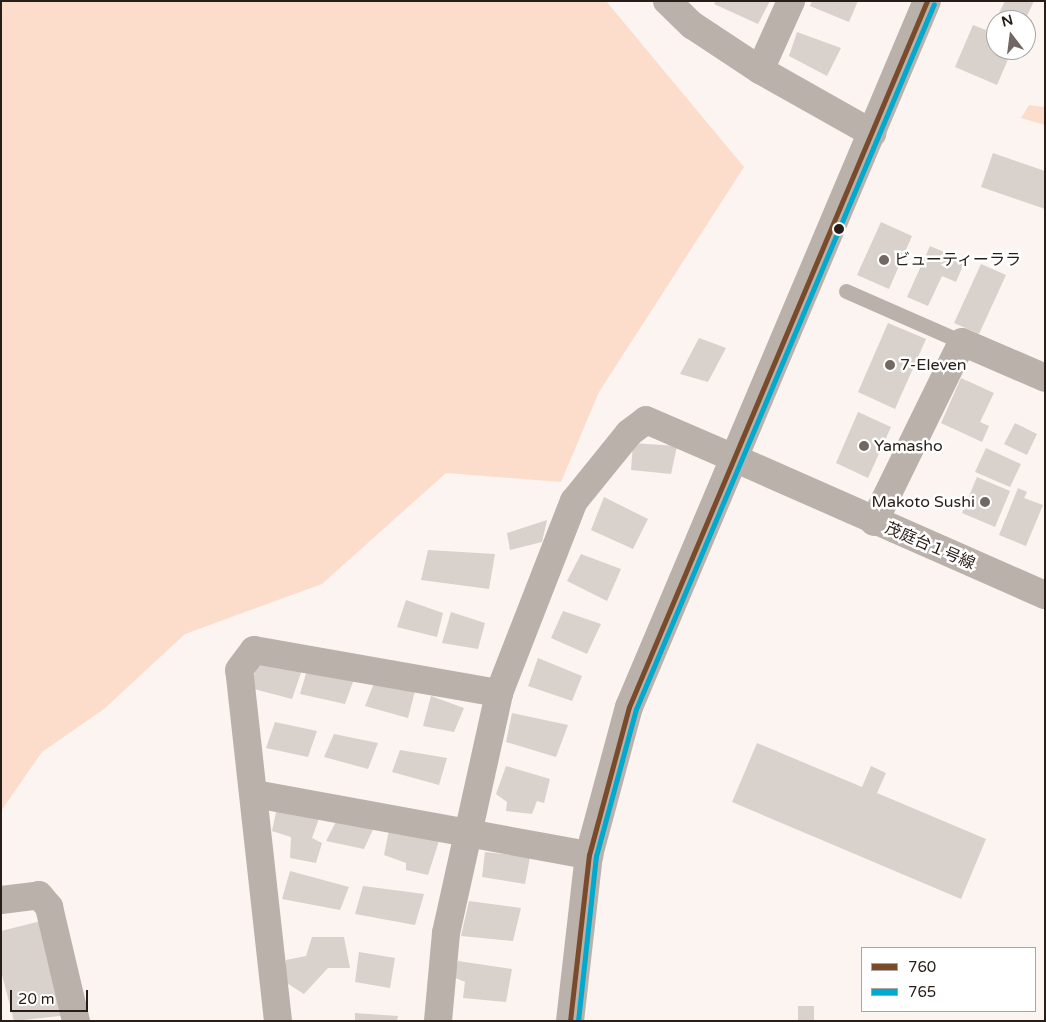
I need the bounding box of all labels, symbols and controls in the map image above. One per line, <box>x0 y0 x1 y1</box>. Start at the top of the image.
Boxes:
north arrow <box>986 10 1036 60</box>
text: N <box>1000 11 1015 31</box>
unlabelled marker <box>834 224 844 234</box>
place label: ビューティーララ <box>894 250 1022 270</box>
marker: ビューティーララ <box>878 254 890 266</box>
place label: 7-Eleven <box>900 355 967 375</box>
marker: 7-Eleven <box>884 359 896 371</box>
place label: Yamasho <box>874 436 943 456</box>
marker: Yamasho <box>858 440 870 452</box>
place label: Makoto Sushi <box>872 492 975 512</box>
marker: Makoto Sushi <box>979 496 991 508</box>
street label: 茂庭台１号線 <box>882 518 978 574</box>
legend <box>861 947 1036 1012</box>
text: 760 <box>908 958 936 976</box>
scale bar <box>12 980 90 1012</box>
text: 765 <box>908 983 936 1001</box>
text: 20 m <box>18 990 55 1008</box>

